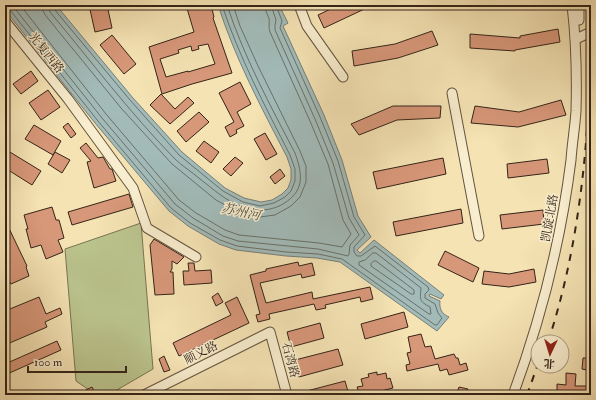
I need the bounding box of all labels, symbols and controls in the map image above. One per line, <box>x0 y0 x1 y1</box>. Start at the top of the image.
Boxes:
street label: 光复西路 <box>25 30 67 76</box>
street label: 凯旋北路 <box>538 193 562 243</box>
water label: 苏州河 <box>220 200 264 224</box>
north arrow <box>530 334 570 374</box>
street label: 顺义路 <box>182 338 220 368</box>
street label: 石湾路 <box>278 341 302 379</box>
scale bar <box>28 348 126 374</box>
text: 100 m <box>34 355 63 370</box>
text: 北 <box>543 357 555 370</box>

